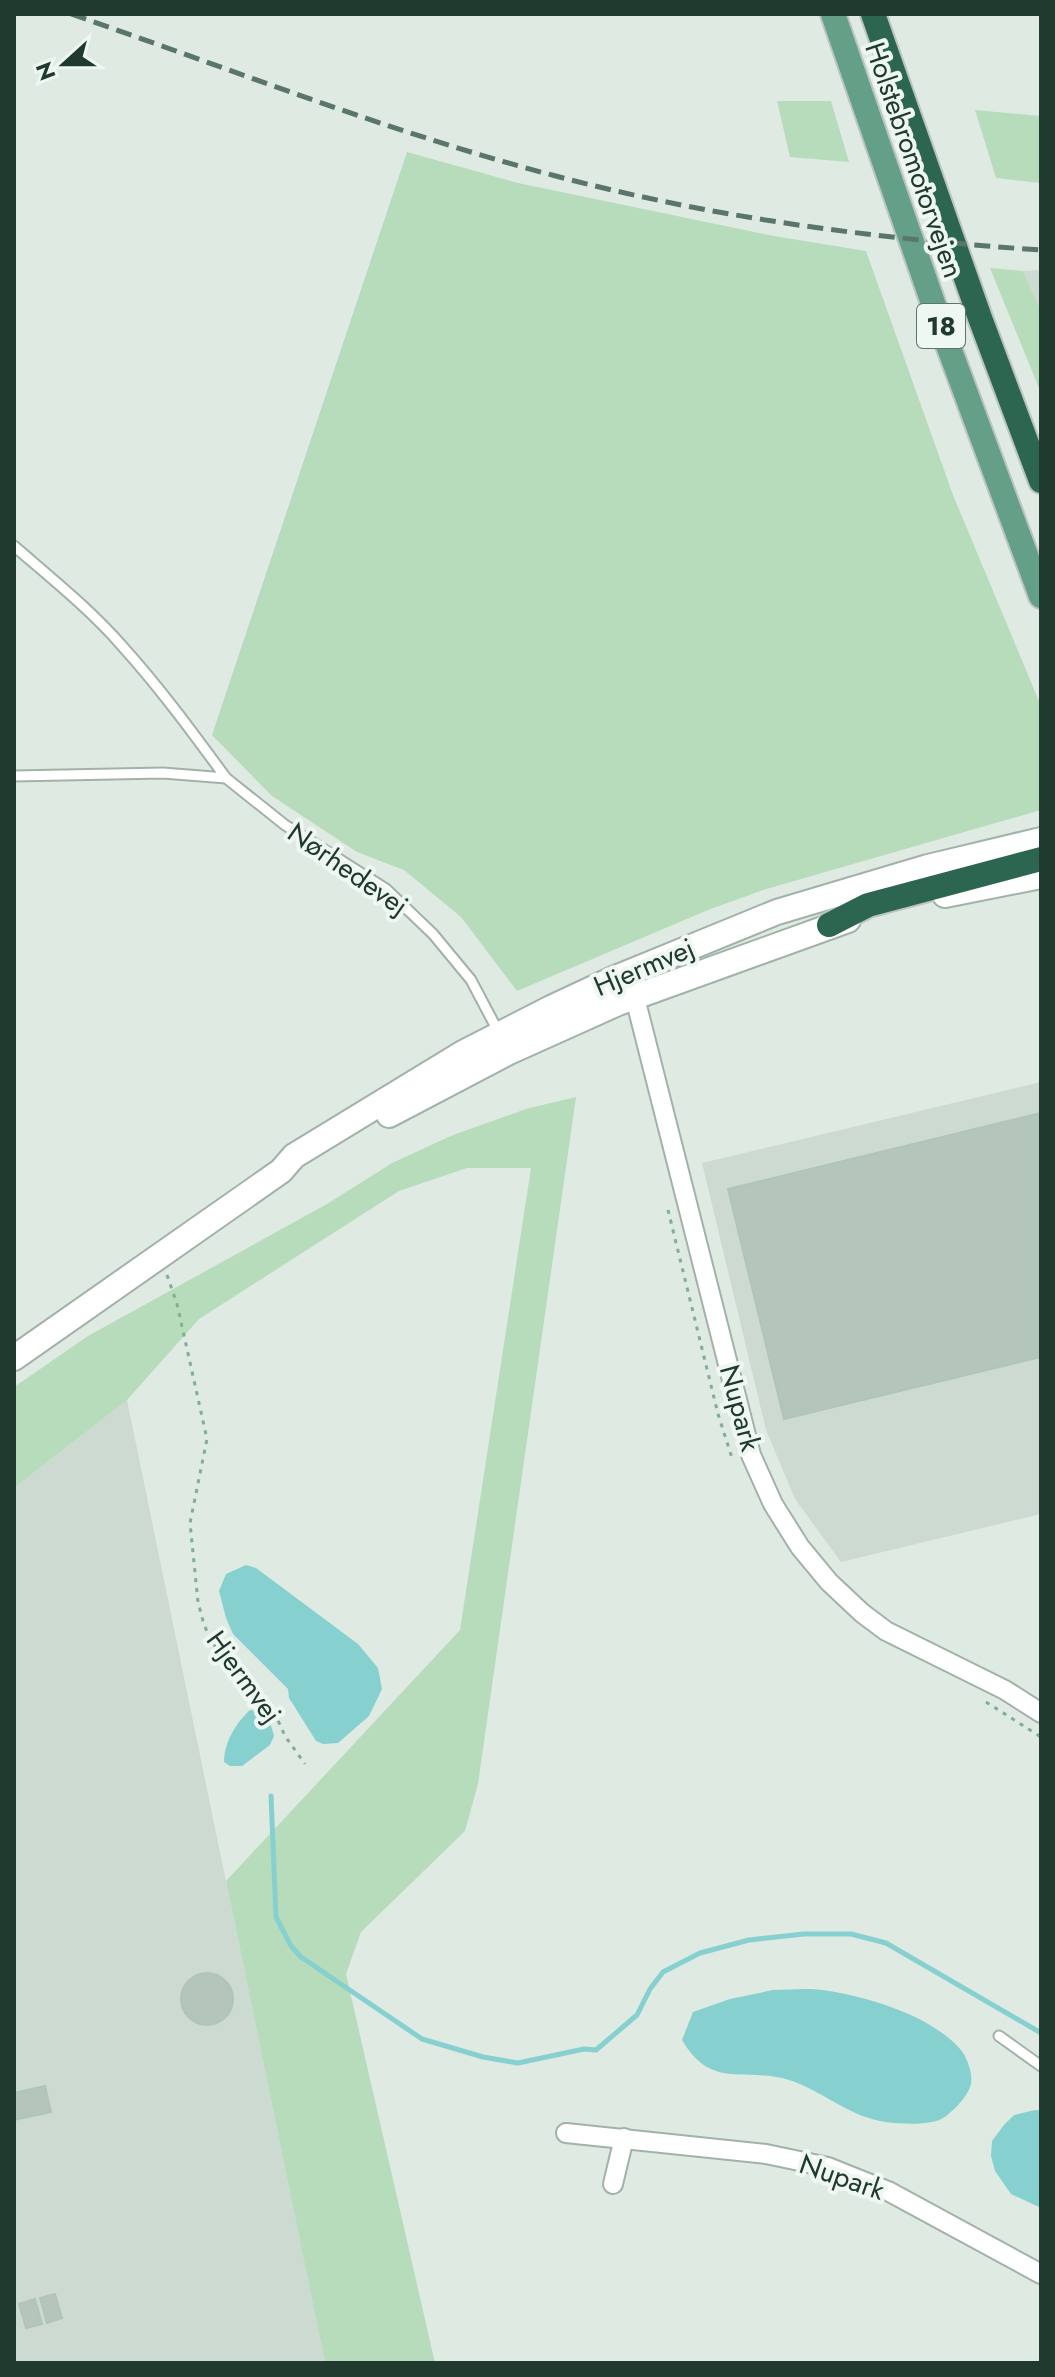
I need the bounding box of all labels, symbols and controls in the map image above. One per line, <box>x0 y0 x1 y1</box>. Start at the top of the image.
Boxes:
north arrow <box>24 24 104 104</box>
street label: Holstebromotorvejen <box>854 37 974 283</box>
text: N <box>27 57 63 85</box>
road number: 18 <box>917 304 965 348</box>
street label: Nørhedevej <box>279 812 417 926</box>
street label: Hjermvej <box>587 927 701 1007</box>
street label: Nupark <box>709 1360 771 1456</box>
street label: Hjermvej <box>196 1622 292 1732</box>
street label: Nupark <box>794 2143 891 2211</box>

